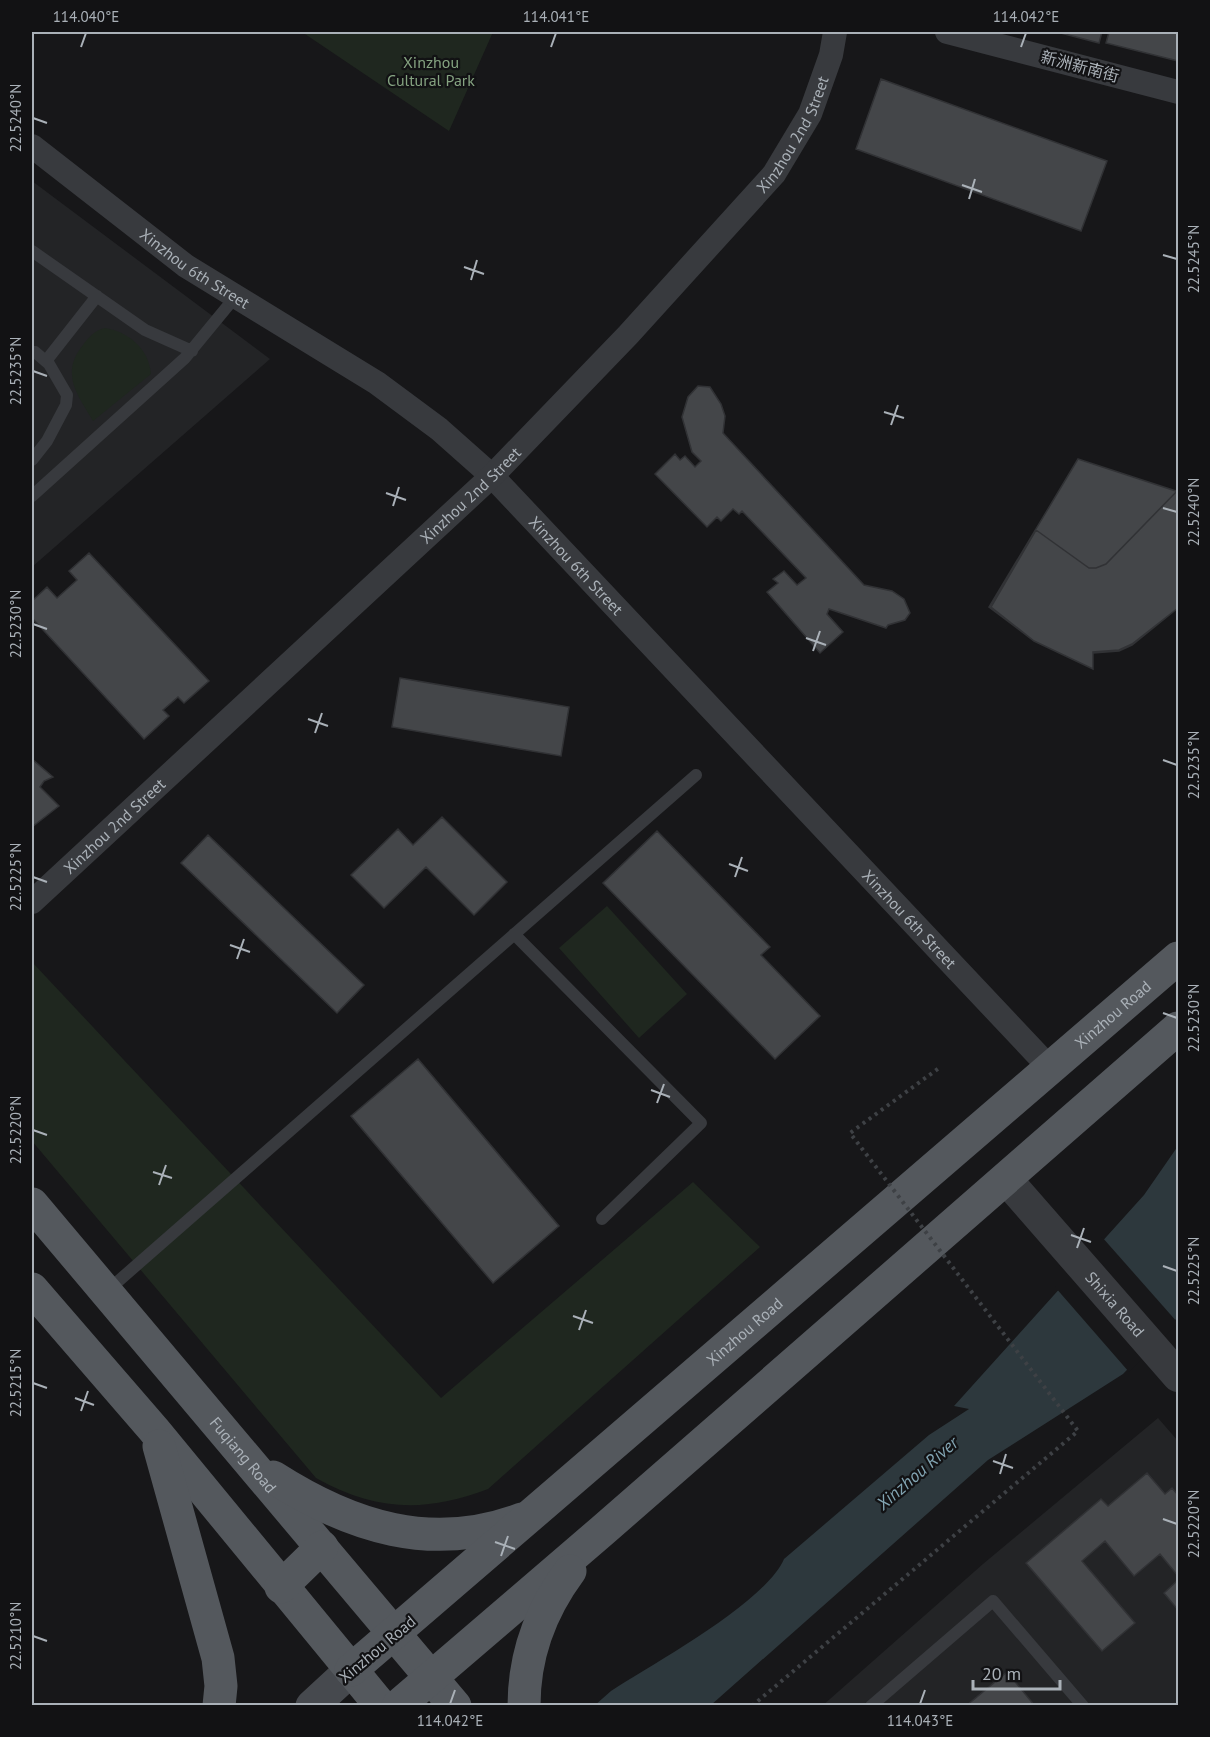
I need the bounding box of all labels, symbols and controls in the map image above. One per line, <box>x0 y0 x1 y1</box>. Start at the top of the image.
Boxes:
text: 114.040°E <box>53 7 119 26</box>
text: 114.041°E <box>523 7 589 26</box>
text: 114.042°E <box>993 7 1059 26</box>
street label: 新洲新南街 <box>1039 46 1121 86</box>
park label: Xinzhou Cultural Park <box>387 52 475 90</box>
street label: Xinzhou 2nd Street <box>752 73 833 197</box>
text: 22.5240°N <box>6 84 25 152</box>
street label: Xinzhou 6th Street <box>136 224 254 313</box>
text: 22.5245°N <box>1184 225 1203 293</box>
text: 22.5235°N <box>6 337 25 405</box>
street label: Xinzhou 2nd Street <box>416 442 525 548</box>
text: 22.5240°N <box>1184 478 1203 546</box>
street label: Xinzhou 6th Street <box>525 512 628 619</box>
text: 22.5230°N <box>6 590 25 658</box>
text: 22.5235°N <box>1184 731 1203 799</box>
street label: Xinzhou 2nd Street <box>59 773 170 878</box>
text: 22.5225°N <box>6 843 25 911</box>
street label: Xinzhou 6th Street <box>858 865 961 973</box>
street label: Xinzhou Road <box>1070 976 1155 1053</box>
text: 22.5230°N <box>1184 984 1203 1052</box>
text: 22.5220°N <box>6 1096 25 1164</box>
text: 22.5225°N <box>1184 1237 1203 1305</box>
street label: Shixia Road <box>1081 1267 1149 1341</box>
street label: Xinzhou Road <box>702 1293 787 1370</box>
text: 22.5215°N <box>6 1349 25 1417</box>
street label: Fuqiang Road <box>206 1413 281 1497</box>
water label: Xinzhou River <box>871 1430 963 1515</box>
text: 22.5220°N <box>1184 1490 1203 1558</box>
text: 22.5210°N <box>6 1602 25 1670</box>
street label: Xinzhou Road <box>334 1611 420 1687</box>
scale bar <box>973 1653 1060 1691</box>
text: 20 m <box>982 1662 1021 1685</box>
text: 114.042°E <box>417 1711 483 1730</box>
text: 114.043°E <box>887 1711 953 1730</box>

